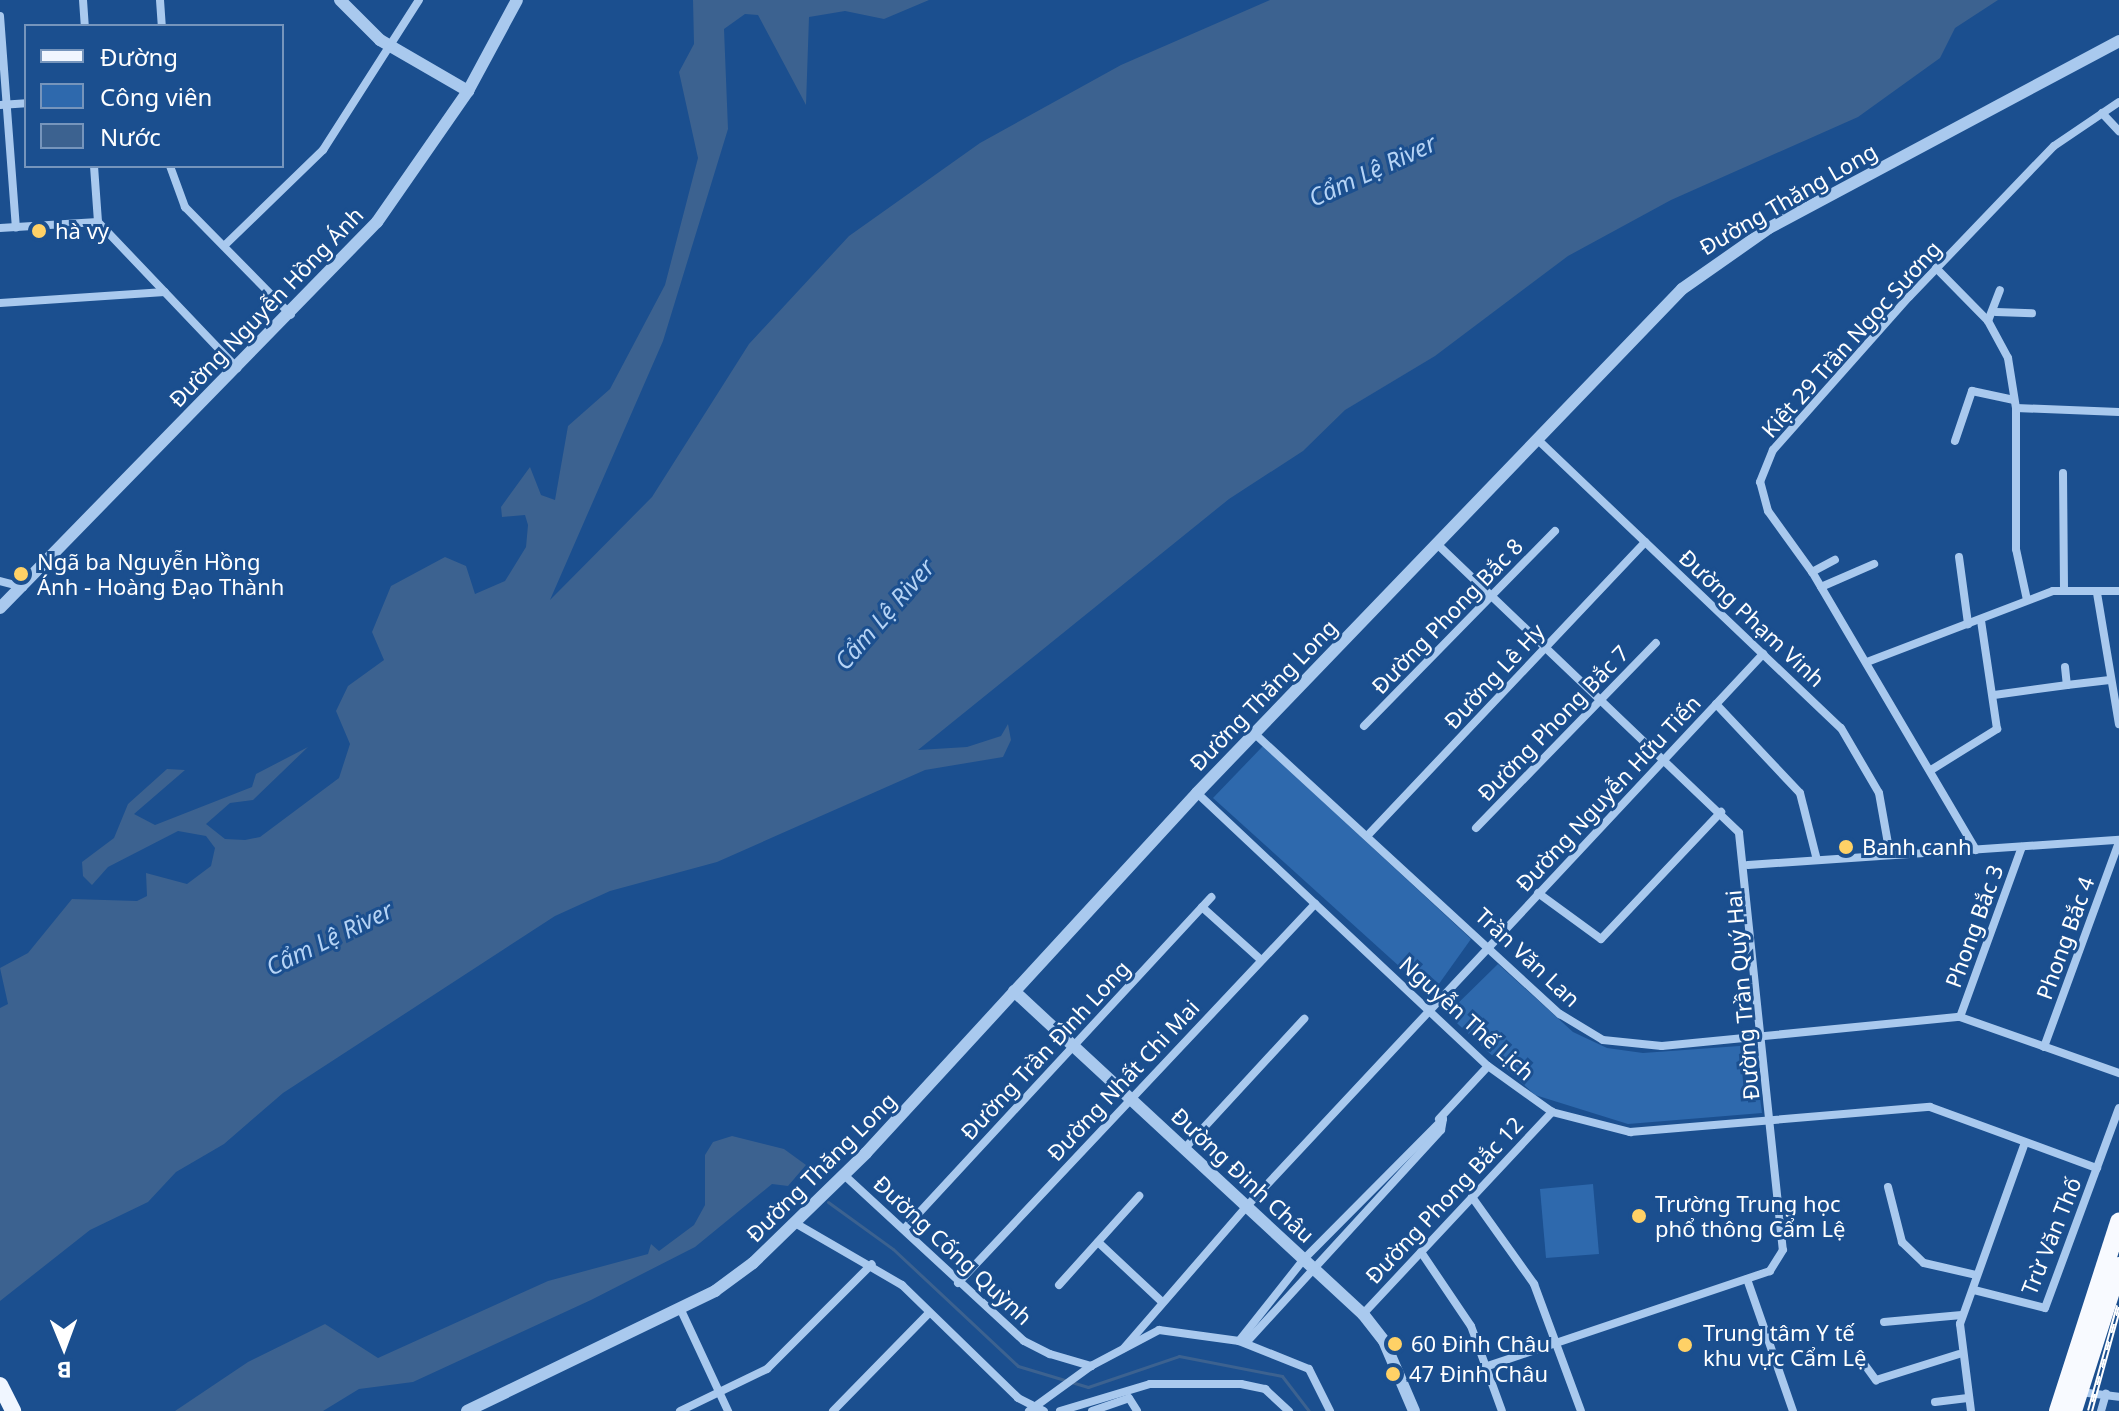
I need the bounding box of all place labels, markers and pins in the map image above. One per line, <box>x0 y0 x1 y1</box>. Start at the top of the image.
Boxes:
place label: hà vy <box>55 218 109 244</box>
marker: hà vy <box>30 222 48 240</box>
place label: Ngã ba Nguyễn Hồng Ánh - Hoàng Đạo Thành <box>37 548 284 600</box>
marker: Ngã ba Nguyễn Hồng Ánh - Hoàng Đạo Thành <box>12 565 30 583</box>
place label: Banh canh <box>1862 834 1972 860</box>
marker: Banh canh <box>1837 838 1855 856</box>
place label: Trường Trung học phổ thông Cẩm Lệ <box>1655 1190 1845 1242</box>
marker: Trường Trung học phổ thông Cẩm Lệ <box>1630 1207 1648 1225</box>
place label: Trung tâm Y tế khu vực Cẩm Lệ <box>1703 1319 1866 1370</box>
place label: 60 Đinh Châu <box>1411 1331 1550 1357</box>
marker: Trung tâm Y tế khu vực Cẩm Lệ <box>1674 1334 1696 1356</box>
marker: 60 Đinh Châu <box>1386 1335 1404 1353</box>
place label: 47 Đinh Châu <box>1409 1361 1548 1387</box>
marker: 47 Đinh Châu <box>1384 1365 1402 1383</box>

